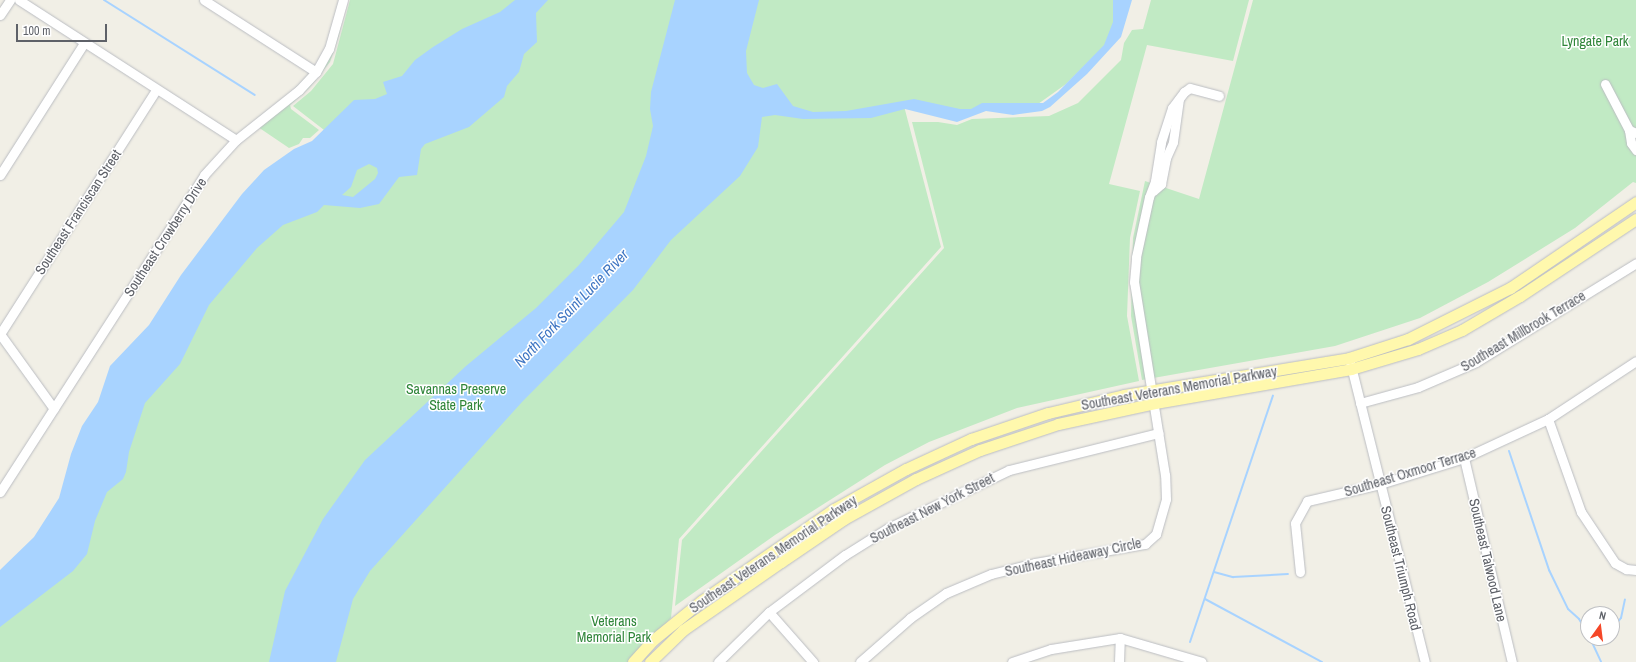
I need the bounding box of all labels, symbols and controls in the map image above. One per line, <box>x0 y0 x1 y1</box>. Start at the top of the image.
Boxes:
scale bar <box>18 16 109 42</box>
text: 100 m <box>23 23 50 39</box>
park label: Lyngate Park <box>1561 33 1629 49</box>
street label: Southeast Franciscan Street <box>31 146 125 278</box>
street label: Southeast Crowberry Drive <box>120 174 210 300</box>
water label: North Fork Saint Lucie River <box>510 246 632 370</box>
street label: Southeast Millbrook Terrace <box>1457 287 1589 375</box>
street label: Southeast Veterans Memorial Parkway <box>1080 362 1278 414</box>
park label: Savannas Preserve State Park <box>406 381 506 414</box>
street label: Southeast Oxmoor Terrace <box>1342 444 1478 500</box>
street label: Southeast New York Street <box>867 469 997 547</box>
street label: Southeast Veterans Memorial Parkway <box>686 492 860 616</box>
street label: Southeast Talwood Lane <box>1466 497 1510 623</box>
street label: Southeast Triumph Road <box>1377 504 1425 632</box>
street label: Southeast Hideaway Circle <box>1003 534 1143 580</box>
north arrow <box>1580 606 1620 646</box>
text: N <box>1598 608 1608 623</box>
park label: Veterans Memorial Park <box>577 613 651 646</box>

